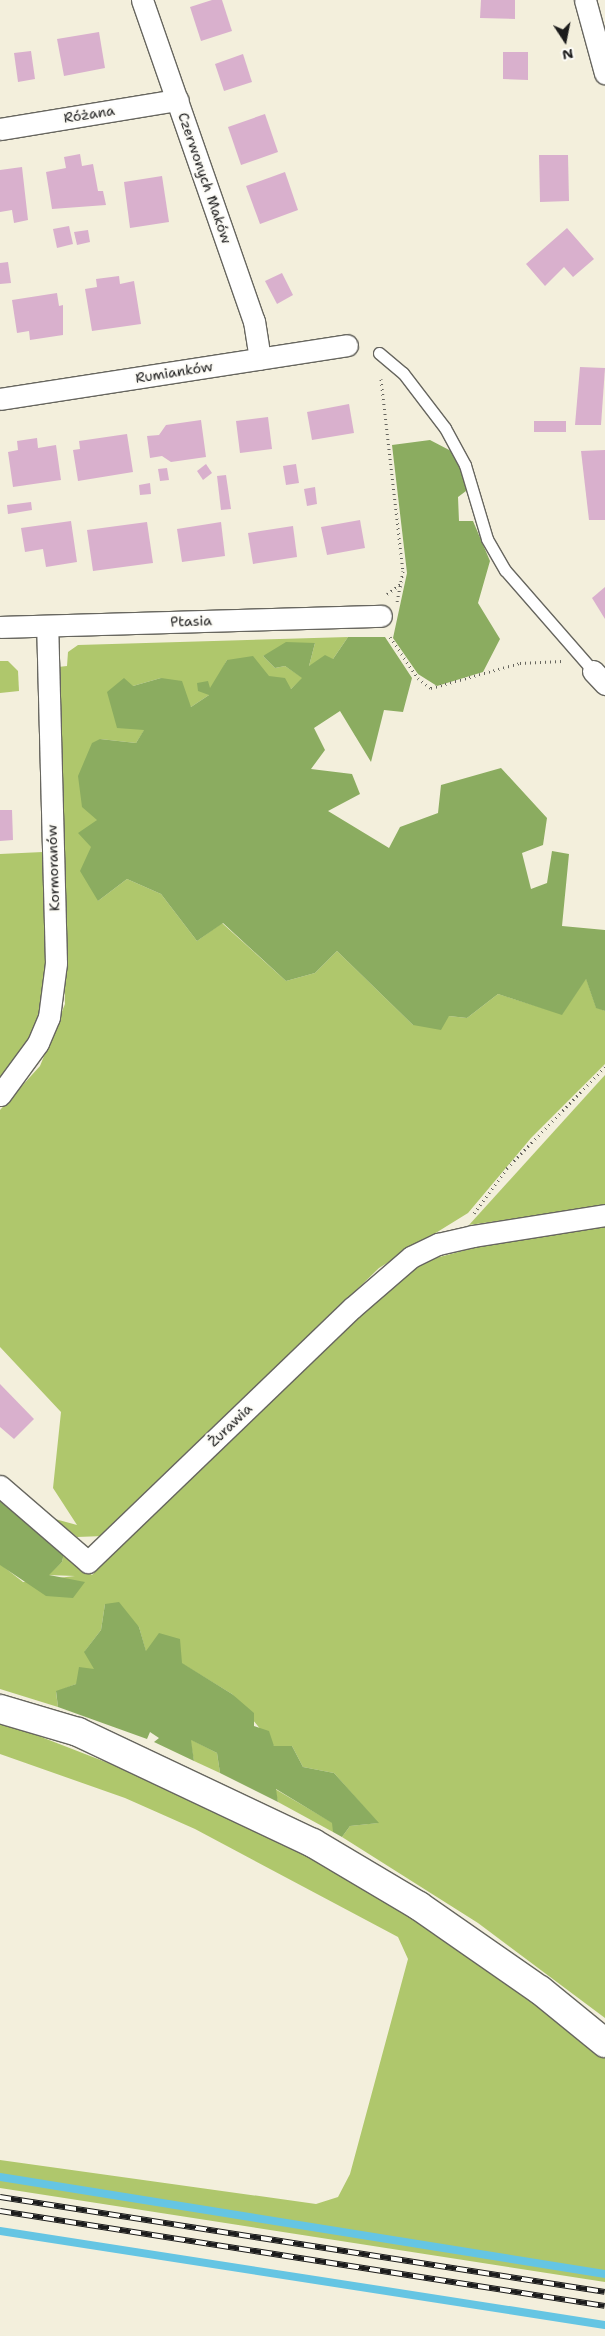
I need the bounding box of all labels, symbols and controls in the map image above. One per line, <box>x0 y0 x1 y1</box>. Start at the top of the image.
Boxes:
north arrow <box>540 15 590 65</box>
text: N <box>561 45 575 65</box>
street label: Różana <box>62 102 116 126</box>
street label: Czerwonych Maków <box>175 110 235 246</box>
street label: Rumianków <box>134 358 214 386</box>
street label: Ptasia <box>170 612 212 630</box>
street label: Kormoranów <box>43 824 63 912</box>
street label: Żurawia <box>205 1400 255 1450</box>

